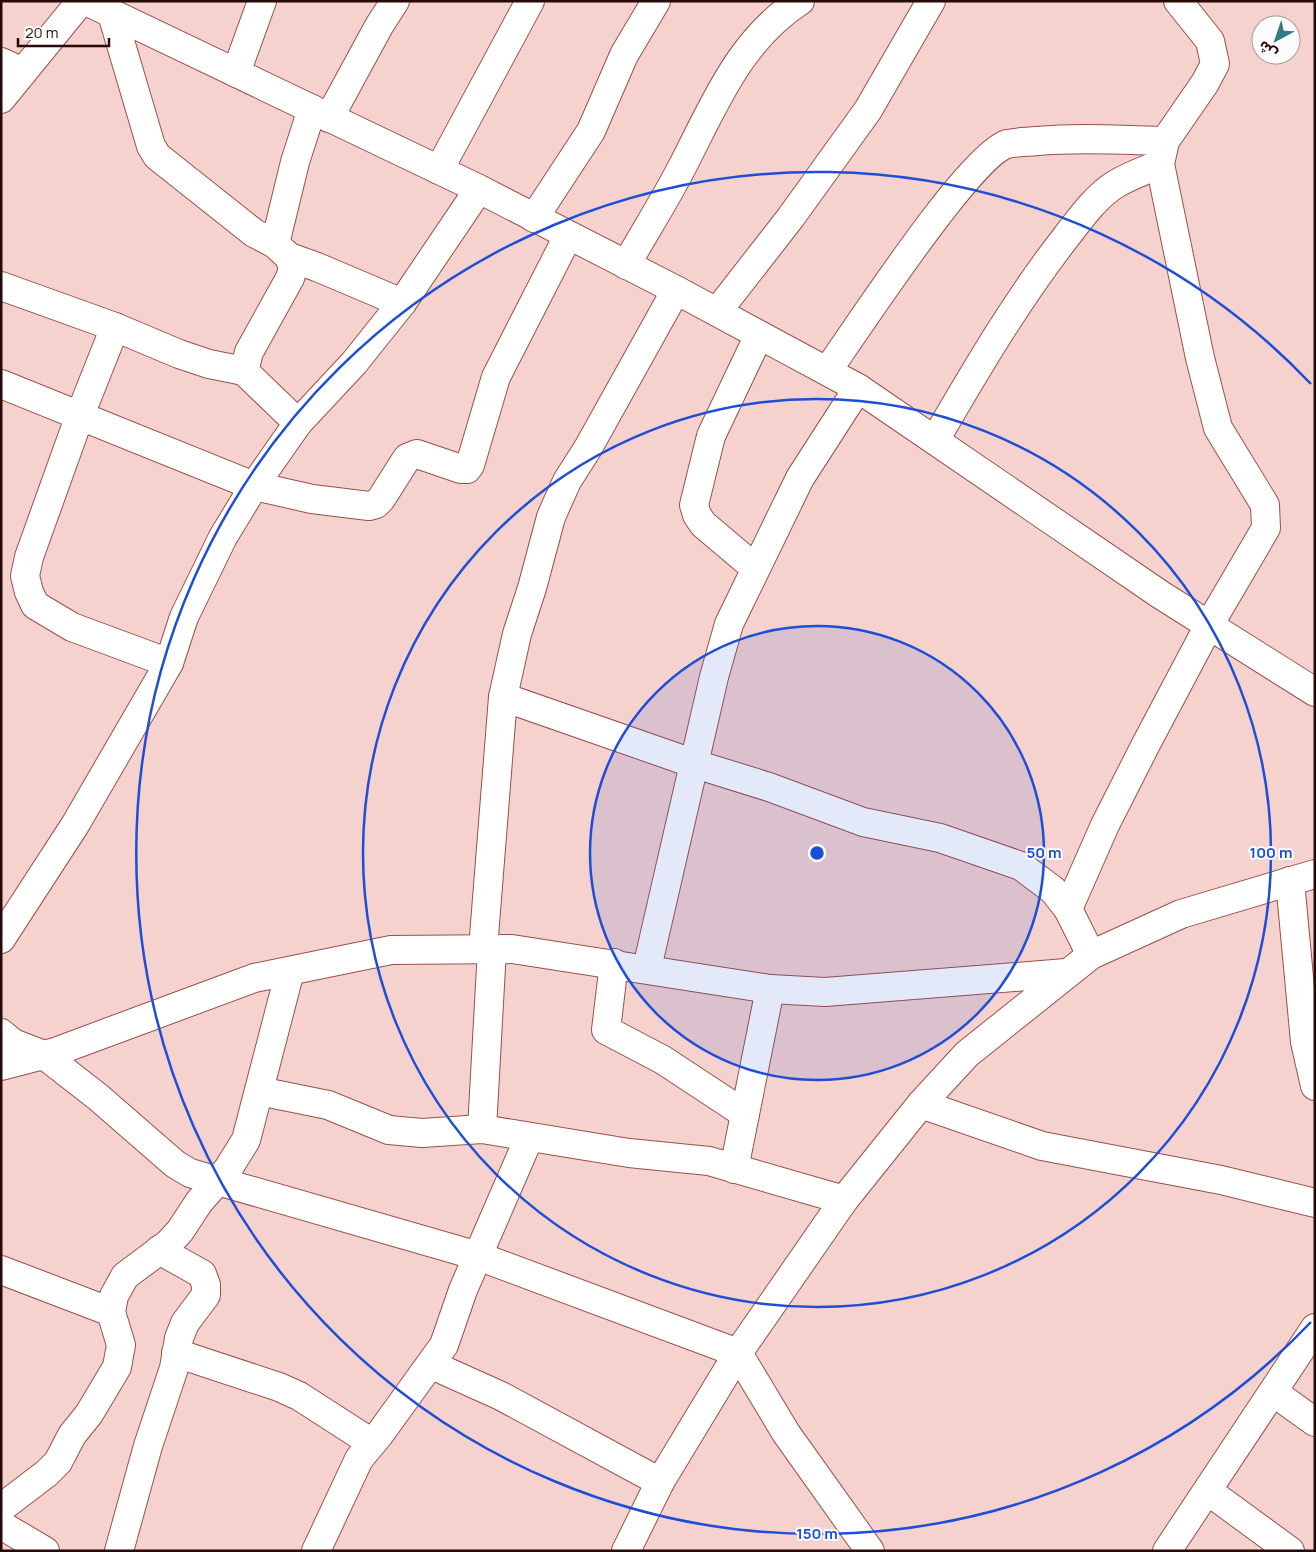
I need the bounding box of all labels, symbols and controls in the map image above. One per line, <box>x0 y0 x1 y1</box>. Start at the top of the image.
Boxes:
scale bar <box>18 15 109 47</box>
north arrow <box>1251 15 1301 65</box>
text: 20 m <box>25 22 58 43</box>
text: ش <box>1254 37 1281 64</box>
text: 50 m <box>1026 842 1062 863</box>
text: 100 m <box>1250 842 1292 863</box>
centre of rings <box>808 844 826 862</box>
text: 150 m <box>796 1523 838 1544</box>

